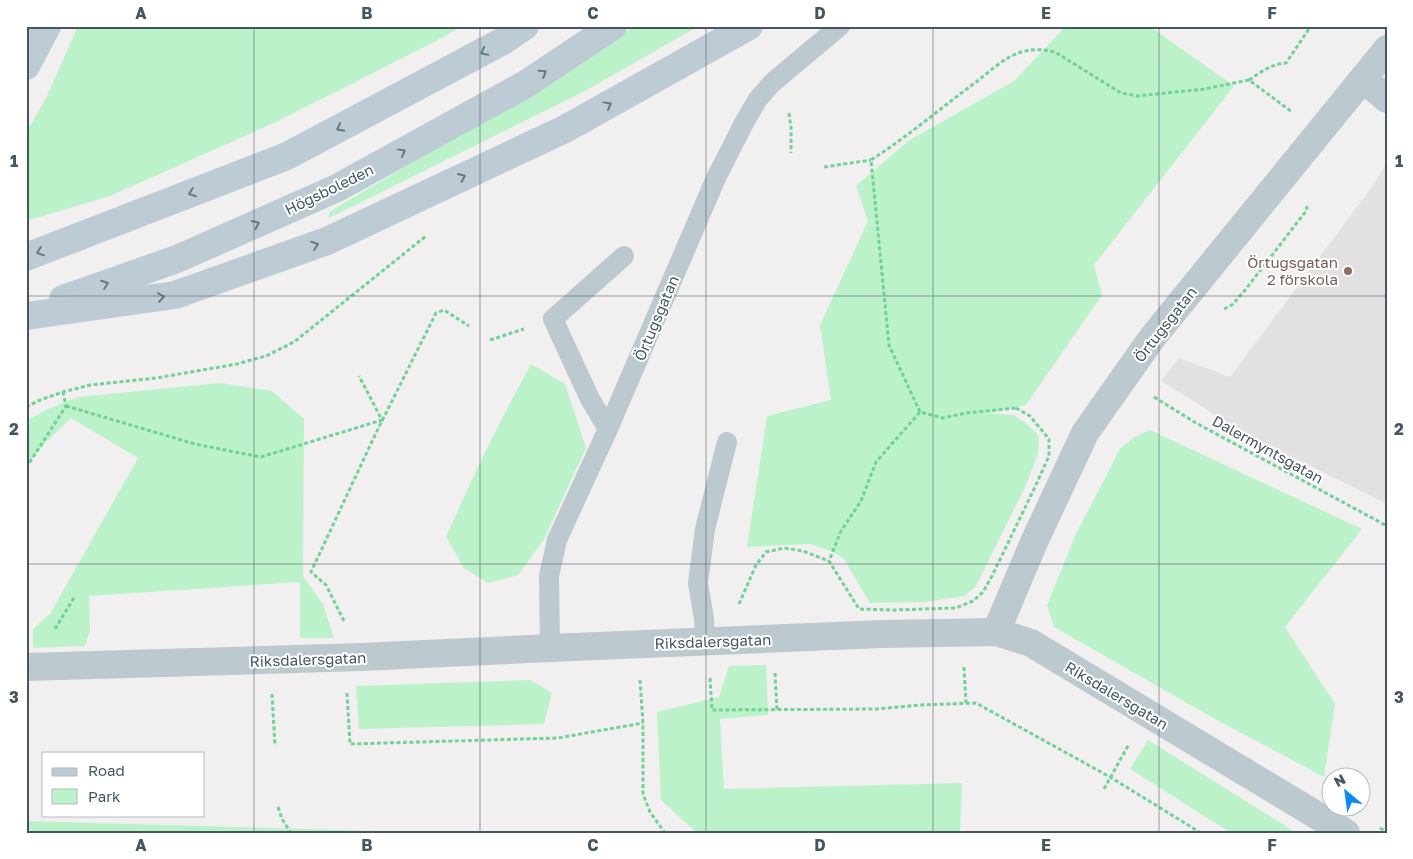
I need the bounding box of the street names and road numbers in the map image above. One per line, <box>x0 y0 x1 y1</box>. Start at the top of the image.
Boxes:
street label: Högsboleden <box>282 160 376 218</box>
street label: Örtugsgatan <box>630 273 682 363</box>
street label: Örtugsgatan <box>1130 283 1200 365</box>
street label: Dalermyntsgatan <box>1209 411 1327 487</box>
street label: Riksdalersgatan <box>654 630 772 652</box>
street label: Riksdalersgatan <box>249 648 367 670</box>
street label: Riksdalersgatan <box>1062 657 1172 733</box>

